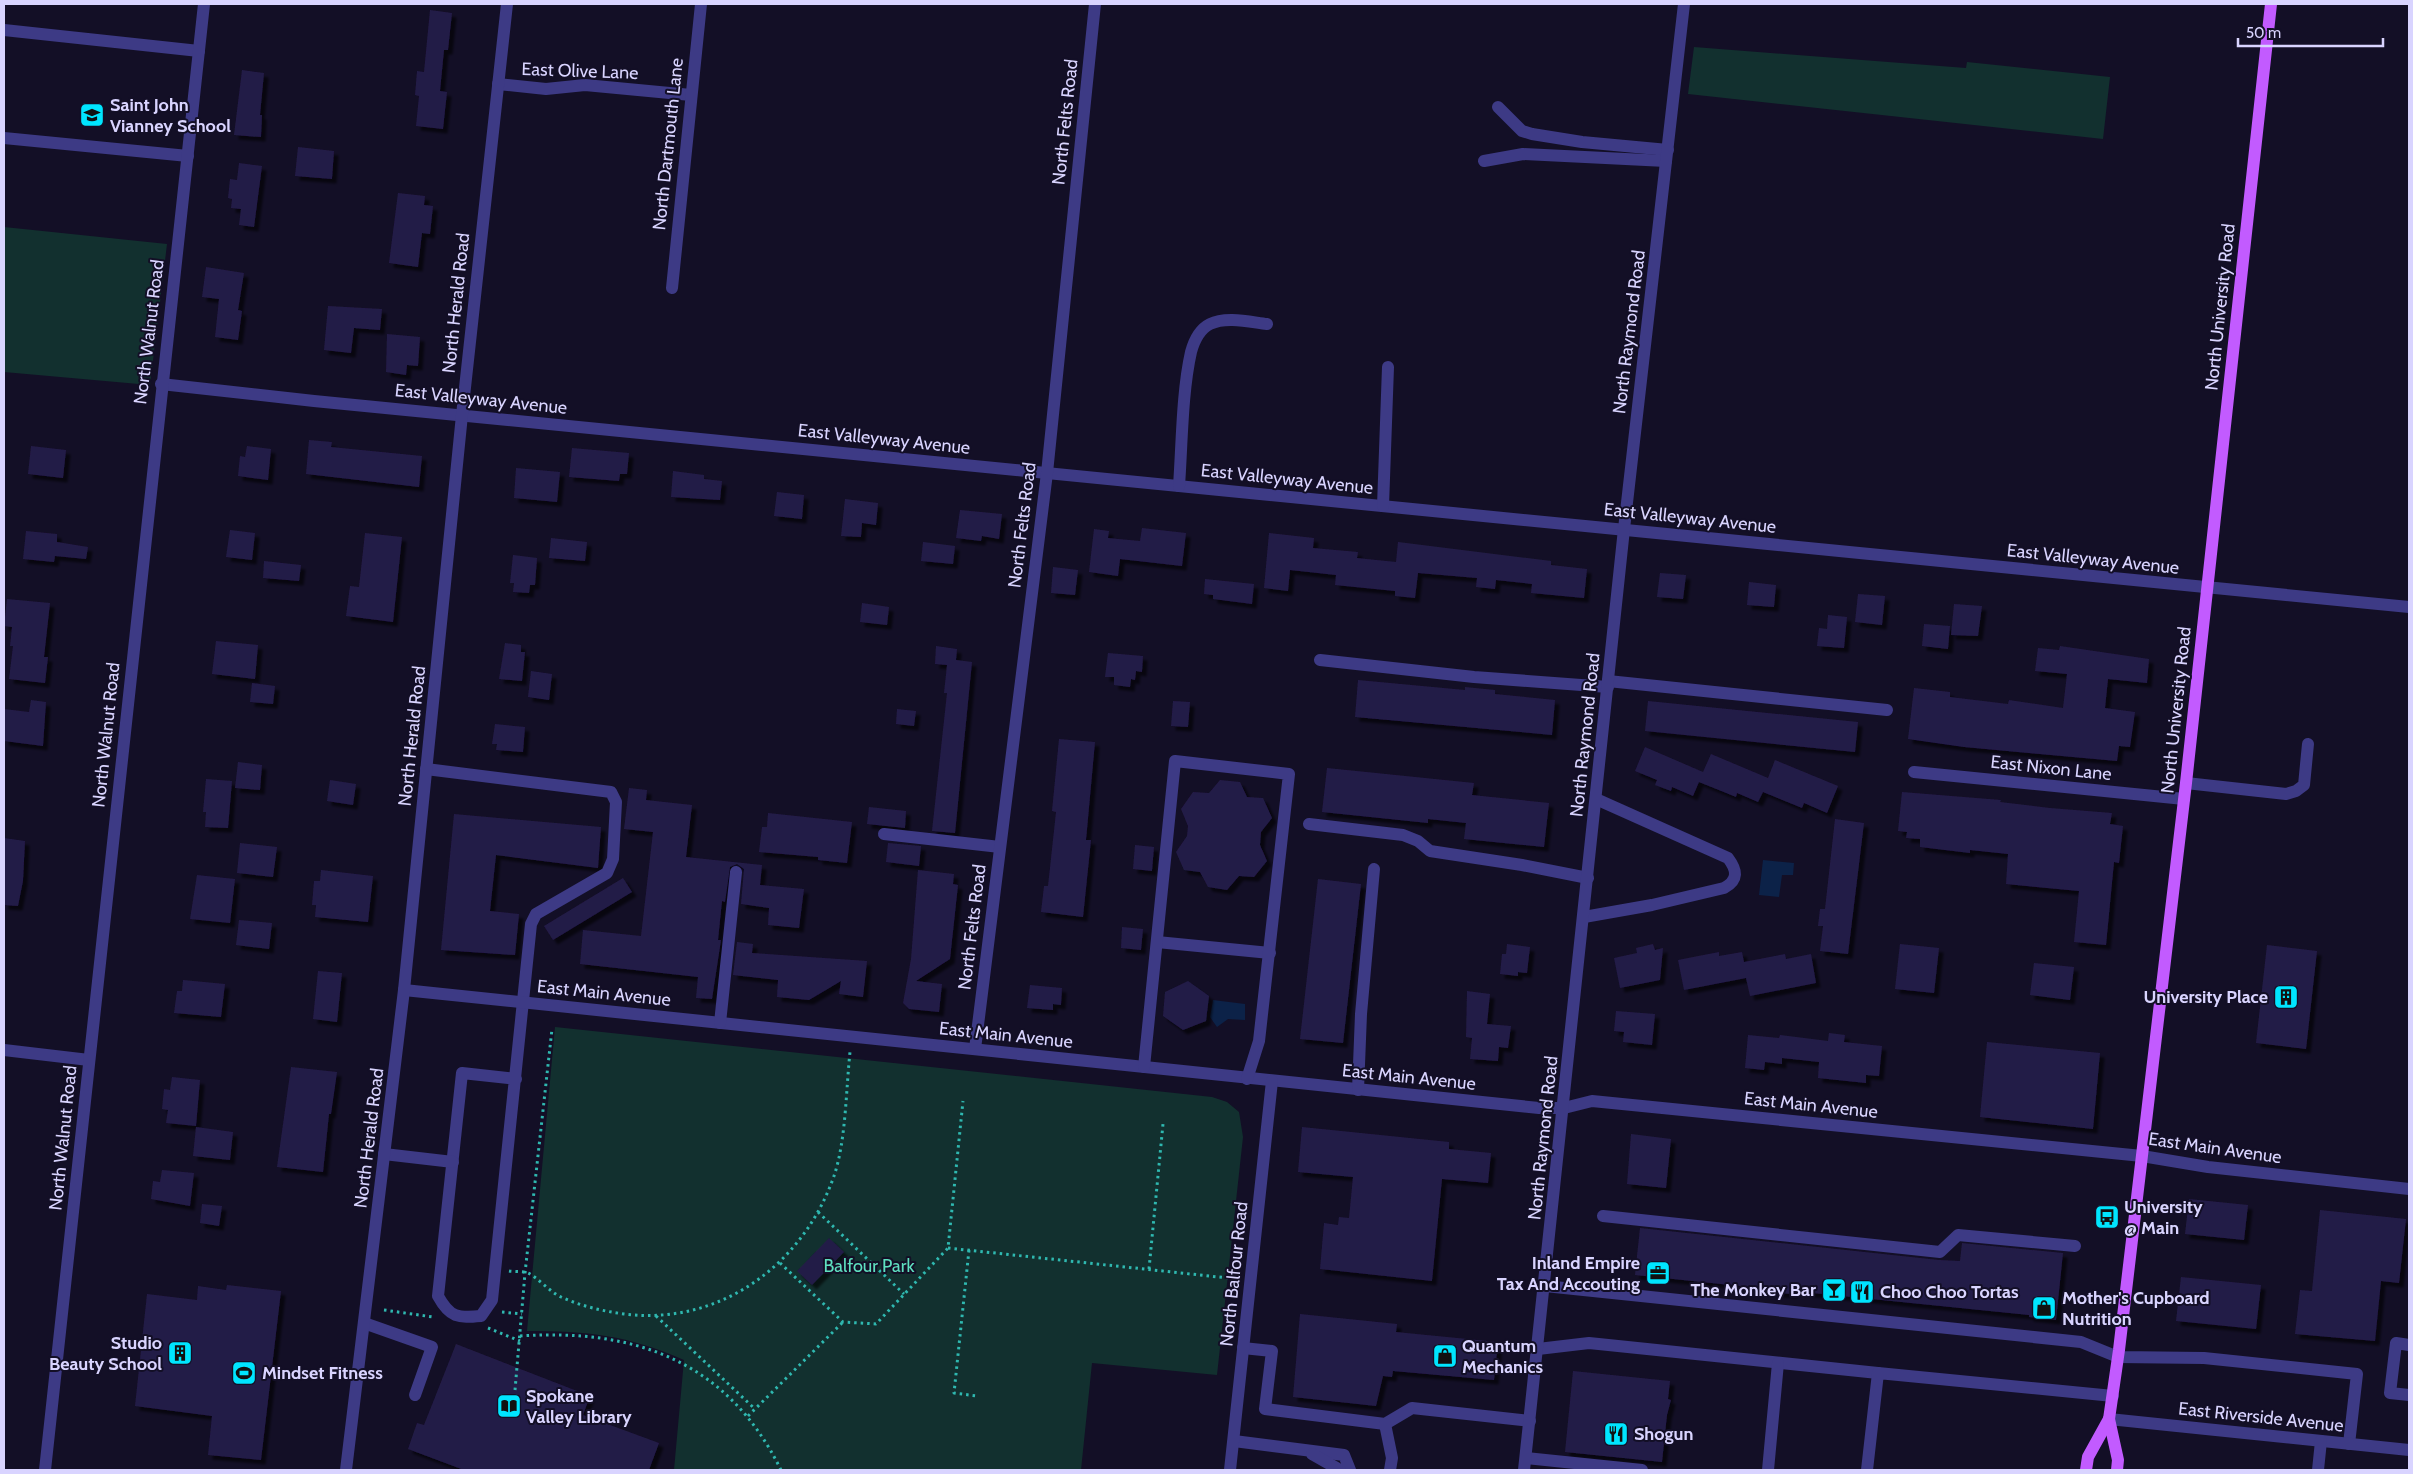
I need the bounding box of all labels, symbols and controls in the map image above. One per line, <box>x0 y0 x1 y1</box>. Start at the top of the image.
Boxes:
scale bar <box>2238 15 2383 47</box>
text: 50 m <box>2246 24 2281 42</box>
street label: North Dartmouth Lane <box>648 57 688 231</box>
street label: East Olive Lane <box>521 58 639 84</box>
street label: North Felts Road <box>1047 58 1083 186</box>
place label: Saint John Vianney School <box>110 94 231 137</box>
school or university icon: Saint John Vianney School <box>79 102 105 128</box>
street label: North University Road <box>2200 222 2240 392</box>
street label: North Herald Road <box>438 232 474 374</box>
street label: North Raymond Road <box>1608 249 1650 415</box>
street label: North Walnut Road <box>129 258 169 406</box>
street label: East Valleyway Avenue <box>394 379 568 419</box>
street label: East Valleyway Avenue <box>797 419 971 459</box>
street label: East Valleyway Avenue <box>1200 459 1374 499</box>
street label: North Felts Road <box>1003 461 1041 589</box>
street label: East Valleyway Avenue <box>1603 498 1777 538</box>
street label: East Valleyway Avenue <box>2006 539 2180 579</box>
street label: North University Road <box>2156 625 2196 795</box>
street label: North Raymond Road <box>1565 652 1605 818</box>
street label: North Walnut Road <box>87 661 125 809</box>
street label: North Herald Road <box>394 665 430 807</box>
street label: East Nixon Lane <box>1989 751 2113 785</box>
street label: North Felts Road <box>953 863 991 991</box>
street label: East Main Avenue <box>536 975 672 1011</box>
building icon: University Place <box>2273 984 2299 1010</box>
place label: University Place <box>2144 986 2268 1008</box>
street label: East Main Avenue <box>938 1017 1074 1053</box>
street label: North Raymond Road <box>1523 1055 1563 1221</box>
street label: East Main Avenue <box>1341 1059 1477 1095</box>
street label: North Walnut Road <box>44 1064 82 1212</box>
street label: North Herald Road <box>349 1067 389 1209</box>
street label: East Main Avenue <box>1743 1087 1879 1123</box>
street label: East Main Avenue <box>2147 1128 2283 1168</box>
place label: University @ Main <box>2124 1196 2203 1239</box>
street label: North Balfour Road <box>1215 1201 1253 1347</box>
bus stop icon: University @ Main <box>2094 1204 2120 1230</box>
place label: Inland Empire Tax And Accouting <box>1497 1252 1640 1295</box>
park label: Balfour Park <box>824 1255 915 1277</box>
office icon: Inland Empire Tax And Accouting <box>1645 1260 1671 1286</box>
bar icon: The Monkey Bar <box>1821 1277 1847 1303</box>
place label: The Monkey Bar <box>1691 1279 1816 1301</box>
restaurant icon: Choo Choo Tortas <box>1849 1279 1875 1305</box>
place label: Choo Choo Tortas <box>1880 1281 2019 1303</box>
place label: Mother's Cupboard Nutrition <box>2062 1287 2210 1330</box>
shop icon: Mother's Cupboard Nutrition <box>2031 1295 2057 1321</box>
place label: Studio Beauty School <box>49 1332 162 1375</box>
place label: Quantum Mechanics <box>1462 1335 1544 1378</box>
building icon: Studio Beauty School <box>167 1340 193 1366</box>
shop icon: Quantum Mechanics <box>1432 1343 1458 1369</box>
sports icon: Mindset Fitness <box>231 1360 257 1386</box>
place label: Mindset Fitness <box>262 1362 383 1384</box>
place label: Spokane Valley Library <box>526 1385 632 1428</box>
library icon: Spokane Valley Library <box>496 1393 522 1419</box>
street label: East Riverside Avenue <box>2177 1397 2345 1437</box>
restaurant icon: Shogun <box>1603 1421 1629 1447</box>
place label: Shogun <box>1634 1423 1693 1445</box>

